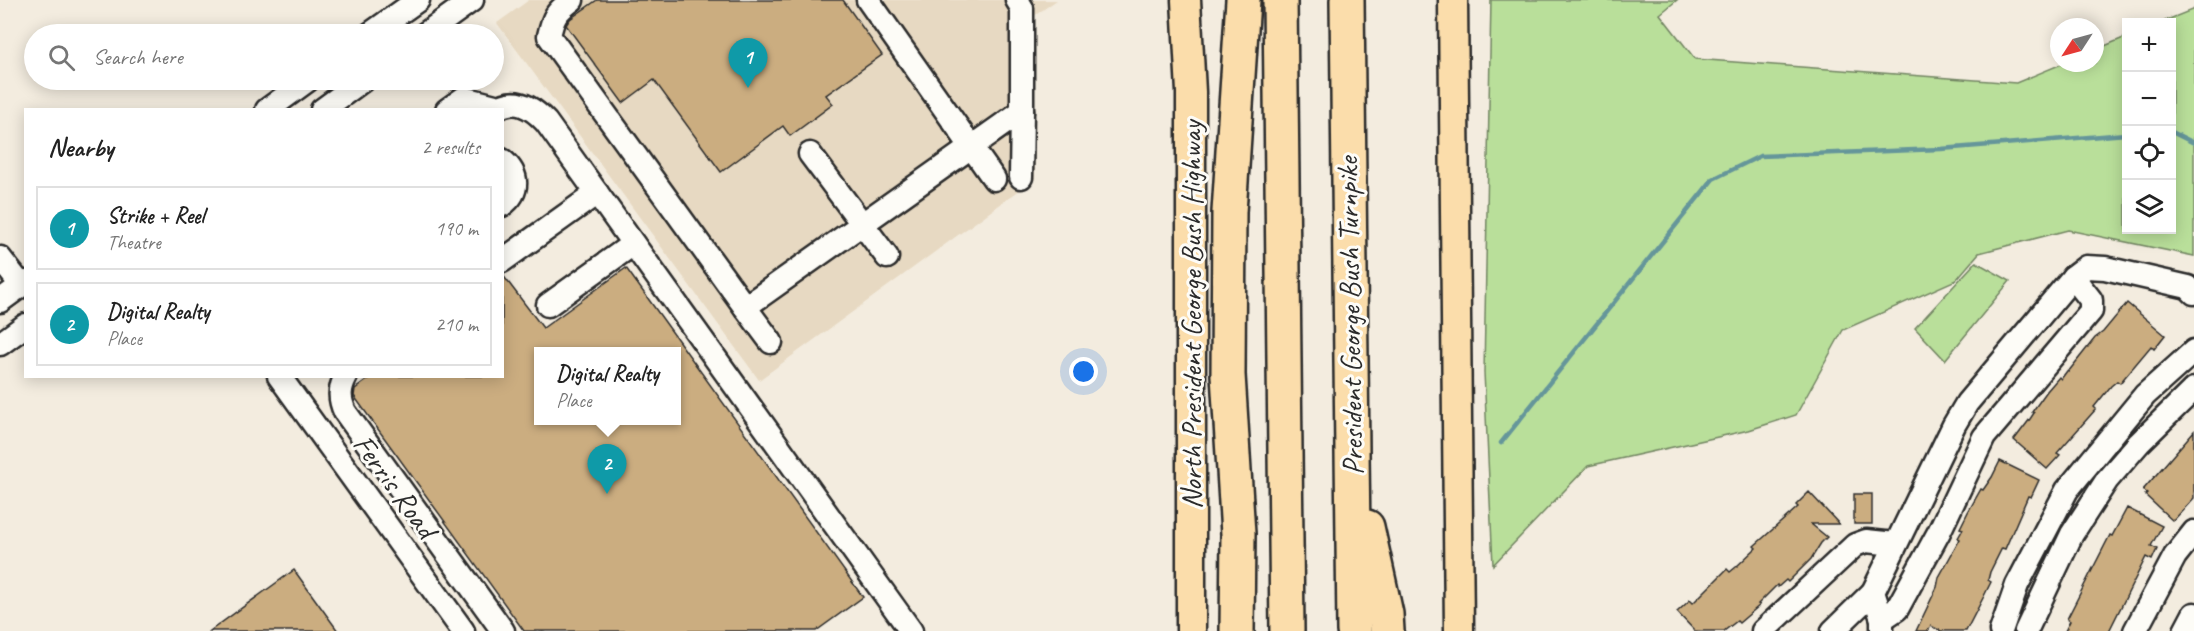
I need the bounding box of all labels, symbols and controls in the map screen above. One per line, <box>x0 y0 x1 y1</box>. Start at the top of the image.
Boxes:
north arrow <box>2050 18 2104 72</box>
map controls <box>2122 18 2176 234</box>
button: + <box>2122 18 2176 72</box>
search box <box>24 24 504 90</box>
pin: 1 <box>728 38 768 88</box>
icon: search <box>45 41 78 74</box>
text: Search here <box>93 43 183 71</box>
button: − <box>2122 72 2176 126</box>
street label: North President George Bush Highway <box>1172 118 1210 509</box>
button: locate <box>2122 126 2176 180</box>
text: Nearby <box>48 131 113 164</box>
text: 2 results <box>421 135 480 160</box>
street label: President George Bush Turnpike <box>1328 154 1372 475</box>
button: layers <box>2122 180 2176 234</box>
text: Strike + Reel <box>107 202 204 230</box>
text: 1 <box>65 216 74 241</box>
text: 190 m <box>435 216 478 241</box>
text: Theatre <box>107 230 161 255</box>
text: Digital Realty <box>107 298 209 326</box>
text: 2 <box>65 312 74 337</box>
text: 210 m <box>435 312 478 337</box>
text: Place <box>107 326 142 351</box>
popup <box>534 347 681 425</box>
your location <box>1069 357 1098 386</box>
text: Digital Realty <box>556 360 659 388</box>
text: Place <box>556 388 591 413</box>
street label: Ferris Road <box>345 427 448 549</box>
pin: 2 <box>588 444 626 494</box>

